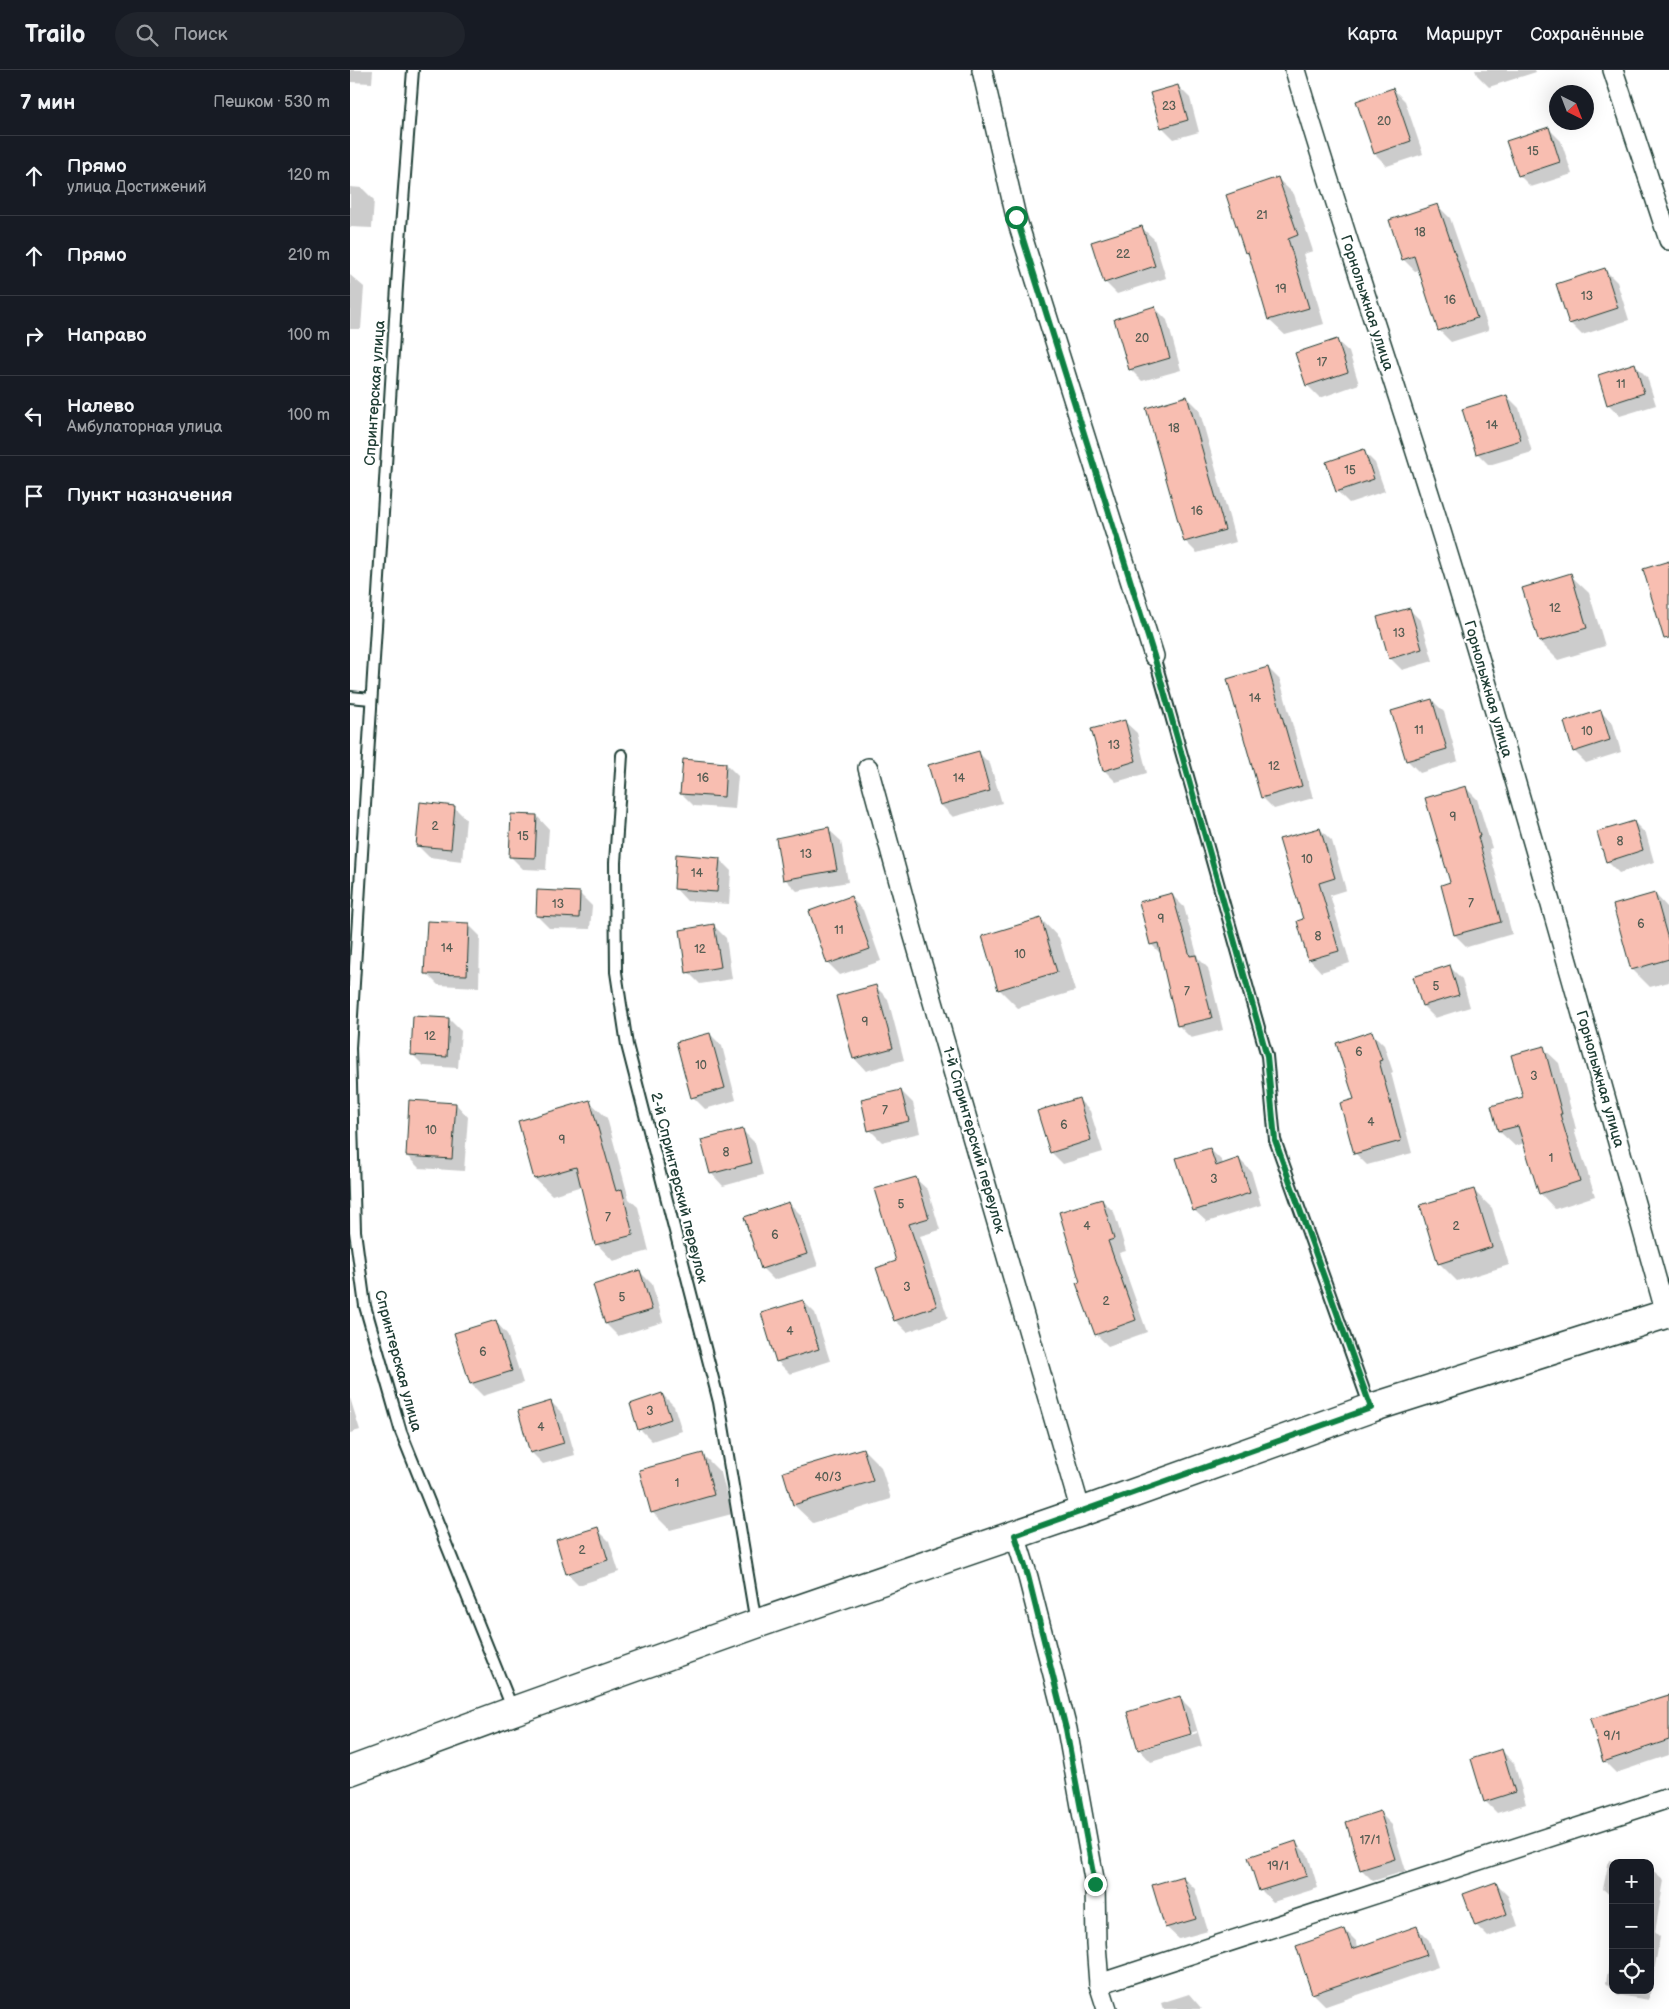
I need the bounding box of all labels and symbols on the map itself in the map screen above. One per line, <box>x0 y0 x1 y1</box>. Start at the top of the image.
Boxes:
north arrow <box>1549 85 1594 130</box>
house number: 23 <box>1162 99 1176 114</box>
house number: 20 <box>1377 114 1391 129</box>
house number: 15 <box>1527 144 1539 159</box>
route start <box>1005 206 1028 229</box>
house number: 21 <box>1256 208 1268 223</box>
house number: 18 <box>1414 225 1426 240</box>
street label: Горнолыжная улица <box>1336 233 1398 373</box>
house number: 22 <box>1116 247 1130 262</box>
house number: 19 <box>1275 282 1287 297</box>
house number: 13 <box>1581 289 1593 304</box>
house number: 16 <box>1444 293 1456 308</box>
street label: Спринтерская улица <box>360 319 390 466</box>
house number: 20 <box>1135 331 1149 346</box>
house number: 17 <box>1317 355 1327 370</box>
house number: 11 <box>1616 377 1626 392</box>
house number: 14 <box>1486 418 1499 433</box>
house number: 18 <box>1168 421 1180 436</box>
house number: 15 <box>1344 463 1356 478</box>
house number: 16 <box>1191 504 1203 519</box>
house number: 12 <box>1549 601 1561 616</box>
street label: Горнолыжная улица <box>1459 618 1517 760</box>
house number: 13 <box>1393 626 1405 641</box>
house number: 14 <box>1249 691 1262 706</box>
house number: 11 <box>1414 723 1424 738</box>
house number: 10 <box>1581 724 1593 739</box>
house number: 13 <box>1108 738 1120 753</box>
house number: 12 <box>1268 759 1280 774</box>
house number: 16 <box>697 771 709 786</box>
house number: 14 <box>953 771 966 786</box>
house number: 9 <box>1450 810 1457 825</box>
house number: 2 <box>431 819 439 834</box>
house number: 15 <box>517 829 529 844</box>
house number: 8 <box>1617 834 1624 849</box>
house number: 13 <box>800 847 812 862</box>
house number: 10 <box>1301 852 1313 867</box>
house number: 14 <box>691 866 704 881</box>
house number: 7 <box>1468 896 1474 911</box>
house number: 13 <box>552 897 564 912</box>
house number: 9 <box>1158 912 1165 927</box>
house number: 6 <box>1637 917 1645 932</box>
house number: 11 <box>834 923 844 938</box>
house number: 8 <box>1315 929 1322 944</box>
house number: 14 <box>441 941 454 956</box>
house number: 12 <box>694 942 706 957</box>
house number: 10 <box>1014 947 1026 962</box>
house number: 5 <box>1433 979 1440 994</box>
house number: 7 <box>1184 984 1190 999</box>
street label: Горнолыжная улица <box>1571 1008 1629 1150</box>
house number: 9 <box>862 1015 869 1030</box>
house number: 12 <box>424 1029 436 1044</box>
street label: 1-й Спринтерский переулок <box>938 1044 1010 1236</box>
house number: 6 <box>1355 1045 1363 1060</box>
house number: 10 <box>695 1058 707 1073</box>
house number: 3 <box>1530 1069 1538 1084</box>
street label: 2-й Спринтерский переулок <box>646 1090 712 1286</box>
house number: 7 <box>882 1103 888 1118</box>
house number: 4 <box>1367 1115 1375 1130</box>
house number: 6 <box>1060 1118 1068 1133</box>
house number: 10 <box>425 1123 437 1138</box>
house number: 9 <box>559 1133 566 1148</box>
house number: 8 <box>723 1145 730 1160</box>
house number: 1 <box>1549 1151 1553 1166</box>
house number: 3 <box>1210 1172 1218 1187</box>
house number: 5 <box>898 1197 905 1212</box>
house number: 7 <box>605 1210 611 1225</box>
house number: 4 <box>1083 1219 1091 1234</box>
house number: 2 <box>1452 1219 1460 1234</box>
house number: 6 <box>771 1228 779 1243</box>
house number: 3 <box>903 1280 911 1295</box>
street label: Спринтерская улица <box>370 1288 426 1434</box>
house number: 5 <box>619 1290 626 1305</box>
house number: 2 <box>1102 1294 1110 1309</box>
house number: 4 <box>786 1324 794 1339</box>
house number: 6 <box>479 1345 487 1360</box>
house number: 3 <box>646 1404 654 1419</box>
house number: 4 <box>537 1420 545 1435</box>
house number: 40/3 <box>814 1470 842 1485</box>
house number: 1 <box>675 1476 679 1491</box>
house number: 2 <box>578 1543 586 1558</box>
house number: 9/1 <box>1603 1729 1621 1744</box>
house number: 17/1 <box>1360 1833 1380 1848</box>
house number: 19/1 <box>1267 1859 1289 1874</box>
route end <box>1084 1873 1107 1896</box>

